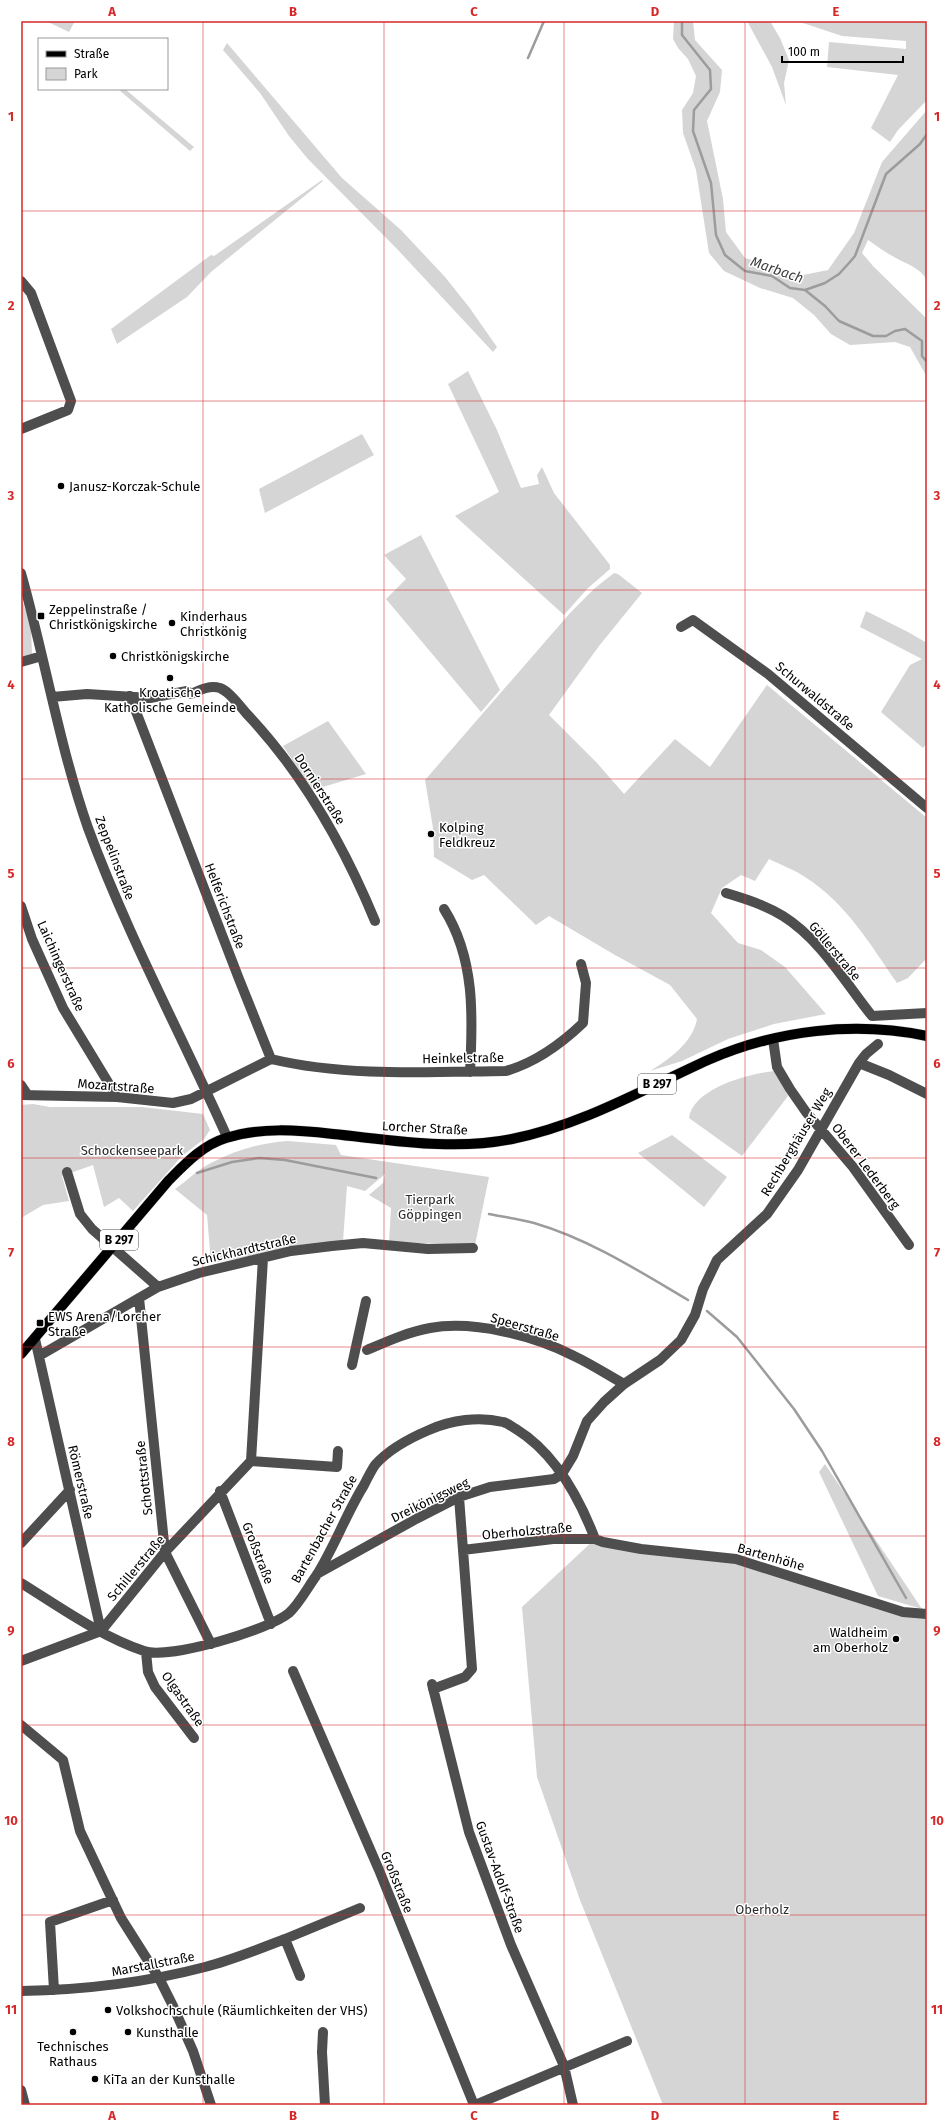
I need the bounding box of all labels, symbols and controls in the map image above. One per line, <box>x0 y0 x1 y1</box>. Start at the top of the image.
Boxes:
text: A <box>107 4 116 19</box>
text: B <box>289 4 297 19</box>
text: C <box>470 4 478 19</box>
text: D <box>651 4 660 19</box>
text: E <box>833 4 840 19</box>
legend <box>38 38 168 90</box>
scale bar <box>782 38 903 64</box>
text: 100 m <box>788 45 820 59</box>
text: Straße <box>74 47 109 61</box>
text: Park <box>74 67 98 81</box>
text: 1 <box>8 109 14 124</box>
text: 1 <box>934 109 940 124</box>
water label: Marbach <box>748 253 806 287</box>
text: 2 <box>8 298 15 313</box>
text: 2 <box>934 298 941 313</box>
place label: Janusz-Korczak-Schule <box>69 479 200 494</box>
marker: Janusz-Korczak-Schule <box>56 481 66 491</box>
text: 3 <box>7 488 15 503</box>
text: 3 <box>933 488 941 503</box>
place label: Zeppelinstraße / Christkönigskirche <box>49 602 157 632</box>
place label: Kinderhaus Christkönig <box>180 609 247 639</box>
marker: Zeppelinstraße / Christkönigskirche <box>36 611 46 621</box>
marker: Kinderhaus Christkönig <box>167 618 177 628</box>
place label: Christkönigskirche <box>121 649 229 664</box>
marker: Christkönigskirche <box>108 651 118 661</box>
street label: Schurwaldstraße <box>773 659 857 733</box>
marker: Kroatische Katholische Gemeinde <box>165 673 175 683</box>
text: 4 <box>7 677 15 692</box>
text: 4 <box>933 677 941 692</box>
place label: Kroatische Katholische Gemeinde <box>104 685 236 715</box>
street label: Dornierstraße <box>292 751 348 827</box>
street label: Zeppelinstraße <box>92 814 138 902</box>
place label: Kolping Feldkreuz <box>439 820 495 850</box>
marker: Kolping Feldkreuz <box>426 829 436 839</box>
street label: Helferichstraße <box>202 861 248 951</box>
text: 5 <box>8 866 15 881</box>
text: 5 <box>934 866 941 881</box>
street label: Laichingerstraße <box>34 918 88 1014</box>
street label: Göllerstraße <box>806 918 864 984</box>
street label: Heinkelstraße <box>422 1050 504 1066</box>
text: 6 <box>7 1056 15 1071</box>
text: 6 <box>933 1056 941 1071</box>
road number: B 297 <box>638 1074 676 1094</box>
street label: Mozartstraße <box>77 1076 155 1096</box>
street label: Rechberghäuser Weg <box>758 1085 834 1199</box>
street label: Lorcher Straße <box>382 1118 468 1138</box>
street label: Oberer Lederberg <box>829 1120 903 1212</box>
park label: Schockenseepark <box>81 1143 184 1158</box>
park label: Tierpark Göppingen <box>398 1192 462 1222</box>
road number: B 297 <box>100 1230 138 1250</box>
street label: Schickhardtstraße <box>190 1231 298 1269</box>
text: 7 <box>8 1245 14 1260</box>
text: 7 <box>934 1245 940 1260</box>
place label: EWS Arena/Lorcher Straße <box>48 1309 161 1339</box>
street label: Speerstraße <box>489 1310 561 1344</box>
marker: EWS Arena/Lorcher Straße <box>35 1318 45 1328</box>
text: 8 <box>7 1434 15 1449</box>
text: 8 <box>933 1434 941 1449</box>
street label: Schottstraße <box>133 1440 155 1516</box>
street label: Römerstraße <box>65 1444 97 1520</box>
street label: Bartenbacher Straße <box>288 1472 360 1586</box>
street label: Dreikönigsweg <box>389 1475 472 1525</box>
street label: Großstraße <box>239 1520 277 1586</box>
street label: Oberholzstraße <box>481 1520 573 1542</box>
street label: Schillerstraße <box>104 1532 168 1604</box>
street label: Bartenhöhe <box>736 1540 806 1574</box>
text: 9 <box>7 1623 15 1638</box>
text: 9 <box>933 1623 941 1638</box>
place label: Waldheim am Oberholz <box>813 1625 888 1655</box>
marker: Waldheim am Oberholz <box>891 1634 901 1644</box>
street label: Olgastraße <box>159 1669 207 1729</box>
text: 10 <box>4 1813 18 1828</box>
text: 10 <box>930 1813 944 1828</box>
street label: Gustav-Adolf-Straße <box>473 1819 527 1935</box>
street label: Großstraße <box>378 1849 416 1915</box>
park label: Oberholz <box>735 1902 789 1917</box>
street label: Marstallstraße <box>110 1949 196 1979</box>
text: 11 <box>5 2002 17 2017</box>
text: 11 <box>931 2002 943 2017</box>
place label: Volkshochschule (Räumlichkeiten der VHS) <box>116 2003 367 2018</box>
marker: Volkshochschule (Räumlichkeiten der VHS) <box>103 2005 113 2015</box>
place label: Kunsthalle <box>136 2025 199 2040</box>
marker: Technisches Rathaus <box>68 2027 78 2037</box>
marker: Kunsthalle <box>123 2027 133 2037</box>
place label: Technisches Rathaus <box>37 2039 109 2069</box>
place label: KiTa an der Kunsthalle <box>103 2072 235 2087</box>
marker: KiTa an der Kunsthalle <box>90 2074 100 2084</box>
text: A <box>107 2108 116 2123</box>
text: B <box>289 2108 297 2123</box>
text: C <box>470 2108 478 2123</box>
text: D <box>651 2108 660 2123</box>
text: E <box>833 2108 840 2123</box>

